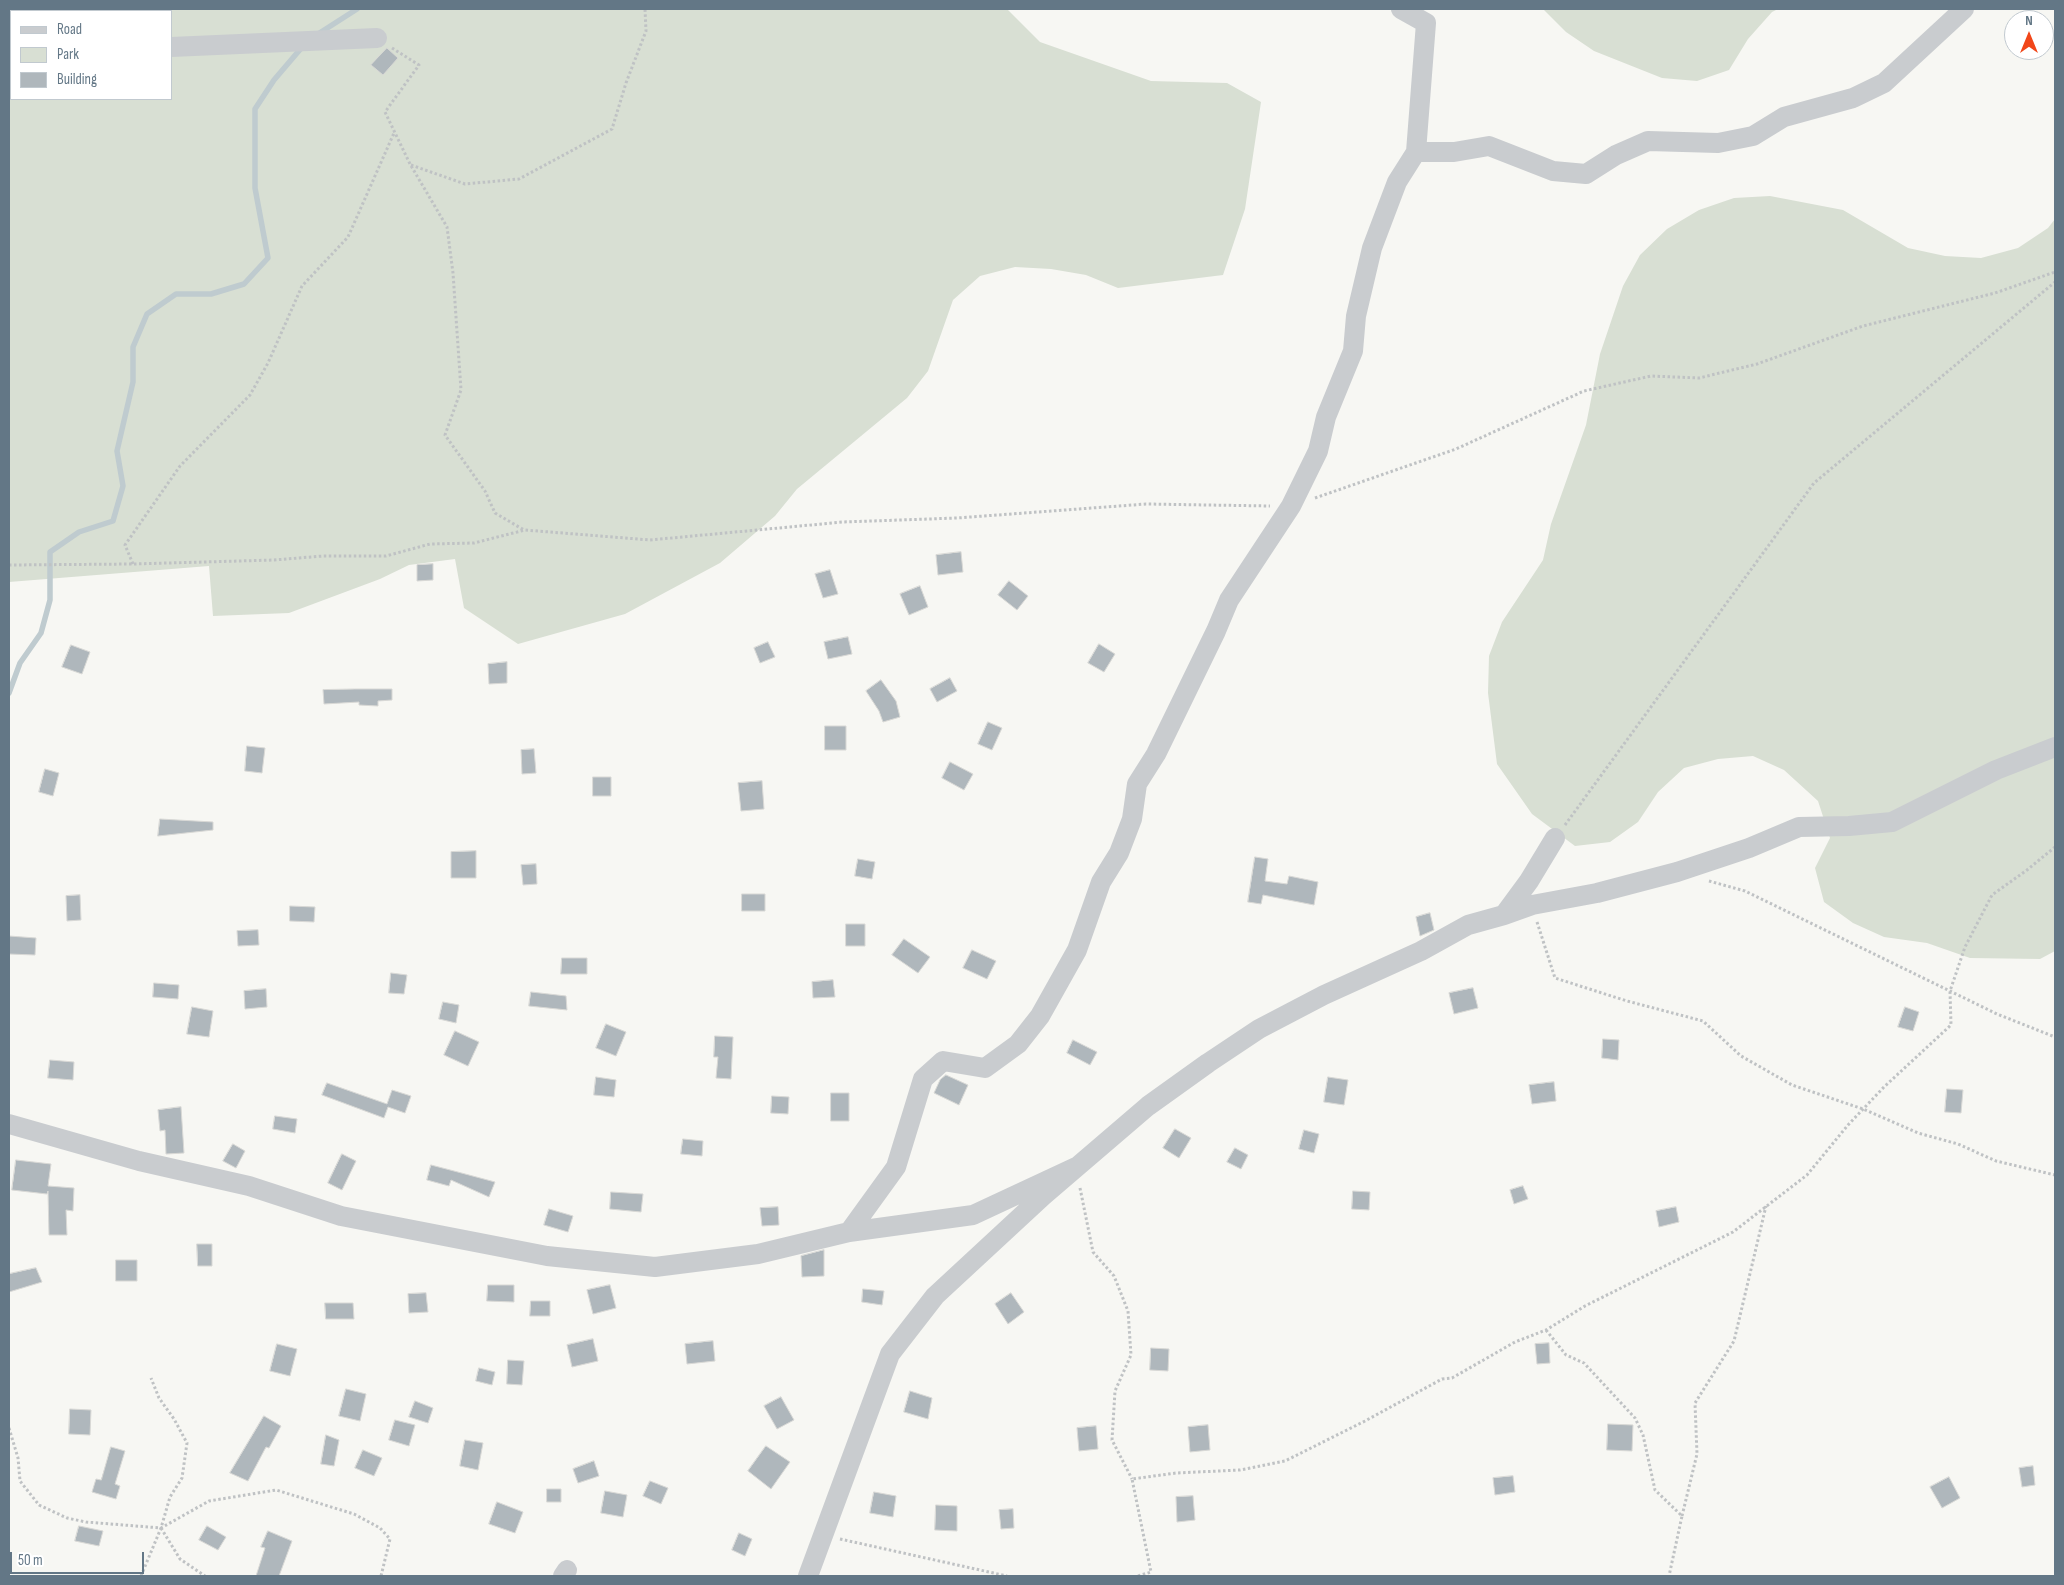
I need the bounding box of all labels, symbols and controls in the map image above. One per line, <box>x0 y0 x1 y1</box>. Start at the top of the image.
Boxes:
legend <box>10 10 172 100</box>
north arrow <box>2004 10 2054 60</box>
text: N <box>2025 12 2033 29</box>
text: Road <box>57 20 82 39</box>
text: Park <box>57 45 79 64</box>
text: Building <box>57 70 97 89</box>
scale bar <box>12 1542 146 1574</box>
text: 50 m <box>18 1551 43 1570</box>

